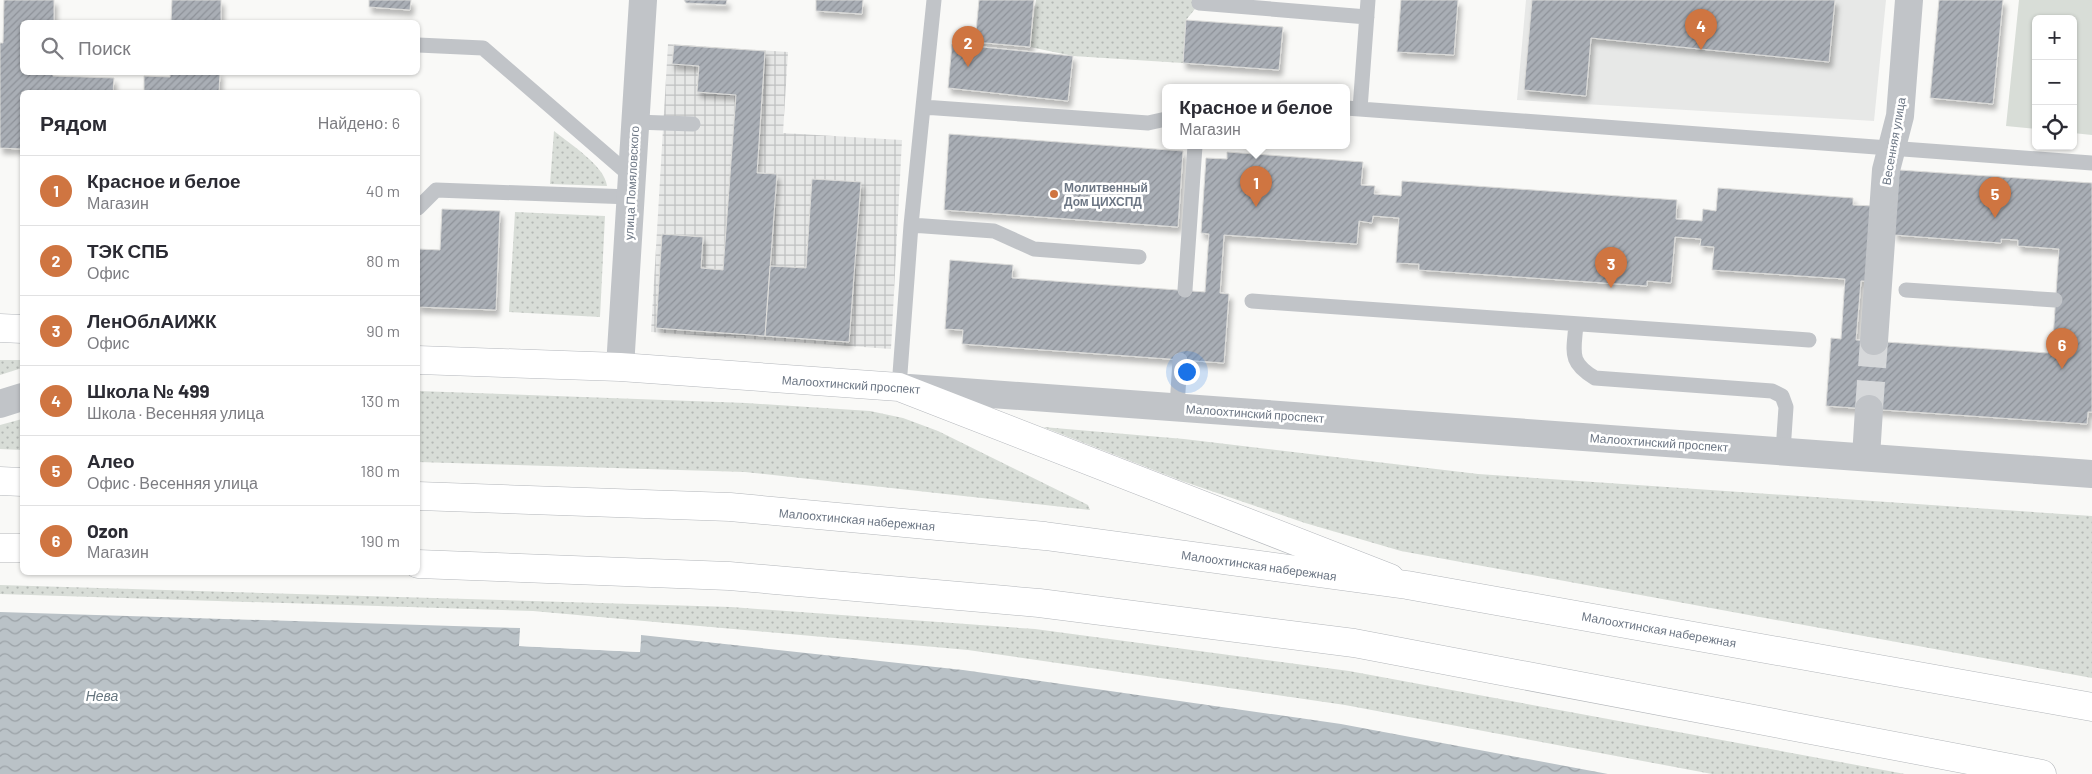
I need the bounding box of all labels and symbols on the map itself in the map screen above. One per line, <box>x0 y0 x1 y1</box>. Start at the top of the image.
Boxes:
pin: 4 <box>1685 9 1717 50</box>
pin: 2 <box>952 26 984 67</box>
street label: Весенняя улица <box>1878 96 1909 186</box>
street label: улица Помяловского <box>621 125 642 241</box>
pin: 1 <box>1240 166 1272 207</box>
pin: 5 <box>1979 177 2011 218</box>
place label: Молитвенный Дом ЦИХСПД <box>1064 180 1148 209</box>
marker: Молитвенный Дом ЦИХСПД <box>1048 188 1060 200</box>
pin: 3 <box>1595 247 1627 288</box>
pin: 6 <box>2046 328 2078 369</box>
your location <box>1174 359 1200 385</box>
street label: Малоохтинский проспект <box>781 372 921 397</box>
street label: Малоохтинский проспект <box>1185 401 1325 426</box>
street label: Малоохтинский проспект <box>1589 430 1729 455</box>
street label: Малоохтинская набережная <box>778 505 936 534</box>
street label: Малоохтинская набережная <box>1180 547 1338 584</box>
street label: Малоохтинская набережная <box>1580 609 1737 650</box>
water label: Нева <box>86 687 119 704</box>

